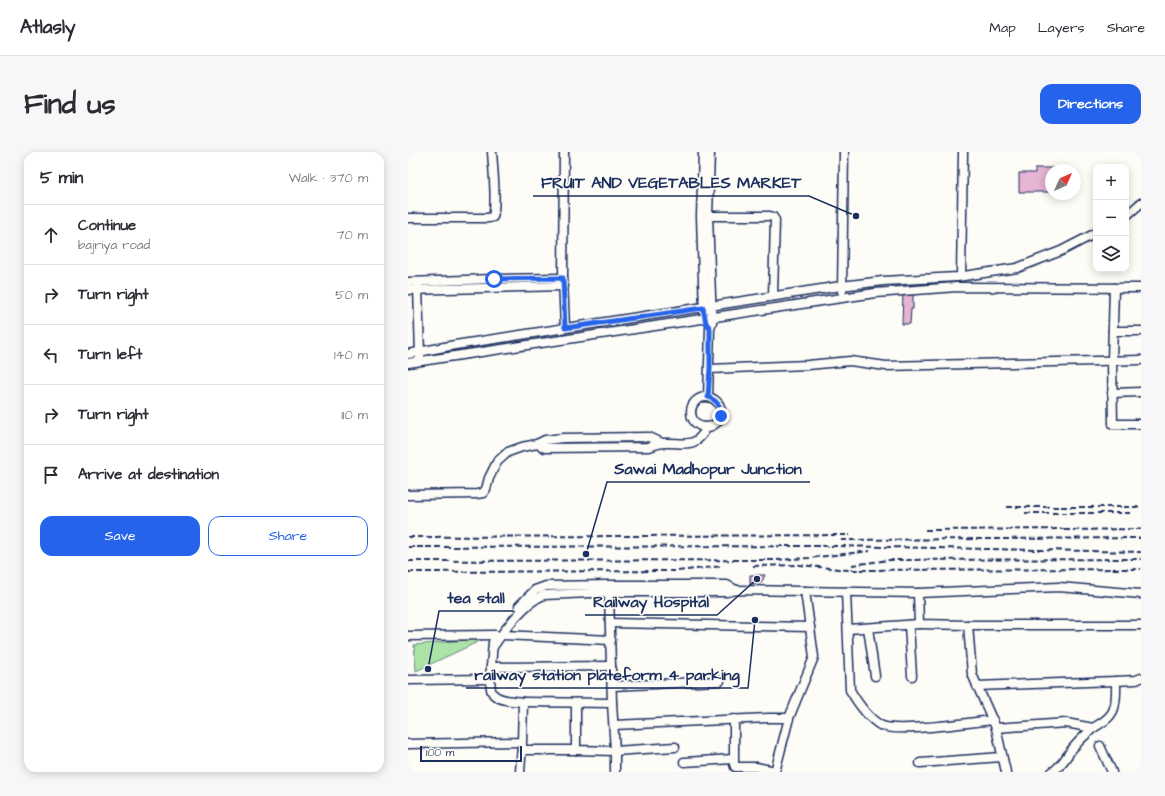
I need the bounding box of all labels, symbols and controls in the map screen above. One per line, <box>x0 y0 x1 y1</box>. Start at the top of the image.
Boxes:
text: Atlasly <box>20 14 75 41</box>
text: Map <box>989 18 1016 38</box>
text: Layers <box>1038 18 1085 38</box>
text: Share <box>1107 18 1145 38</box>
button: Directions <box>1040 84 1141 124</box>
text: Find us <box>24 85 115 124</box>
north arrow <box>1045 164 1081 200</box>
map controls <box>1093 164 1129 272</box>
button: + <box>1093 164 1129 200</box>
text: 5 min <box>40 166 83 190</box>
callout: FRUIT AND VEGETABLES MARKET <box>533 168 809 196</box>
text: Walk · 370 m <box>289 169 368 187</box>
text: FRUIT AND VEGETABLES MARKET <box>541 172 802 194</box>
button: − <box>1093 200 1129 236</box>
text: Continue <box>78 215 136 236</box>
icon: ahead <box>40 224 62 246</box>
text: 70 m <box>336 226 368 244</box>
text: bajriya road <box>78 236 150 254</box>
button: layers <box>1093 236 1129 272</box>
route start <box>485 270 503 288</box>
icon: right <box>40 284 62 306</box>
text: Turn right <box>78 284 149 305</box>
text: 50 m <box>335 286 368 304</box>
icon: left <box>40 344 62 366</box>
text: Turn left <box>78 344 142 365</box>
text: 140 m <box>334 346 368 364</box>
icon: right <box>40 404 62 426</box>
text: Turn right <box>78 404 149 425</box>
text: 110 m <box>341 406 368 424</box>
route end <box>712 407 730 425</box>
callout: Sawai Madhopur Junction <box>607 454 810 482</box>
text: Sawai Madhopur Junction <box>613 458 802 480</box>
icon: arrive <box>40 464 62 486</box>
text: Arrive at destination <box>78 464 219 485</box>
button: Save <box>40 516 200 556</box>
button: Share <box>208 516 368 556</box>
callout: tea stall <box>439 583 513 611</box>
text: tea stall <box>446 587 505 609</box>
callout: Railway Hospital <box>585 587 717 615</box>
text: Railway Hospital <box>593 591 709 614</box>
callout: railway station plateform 4 parking <box>466 660 748 688</box>
text: railway station plateform 4 parking <box>474 664 741 688</box>
scale bar <box>420 744 522 763</box>
text: 100 m <box>426 745 454 760</box>

